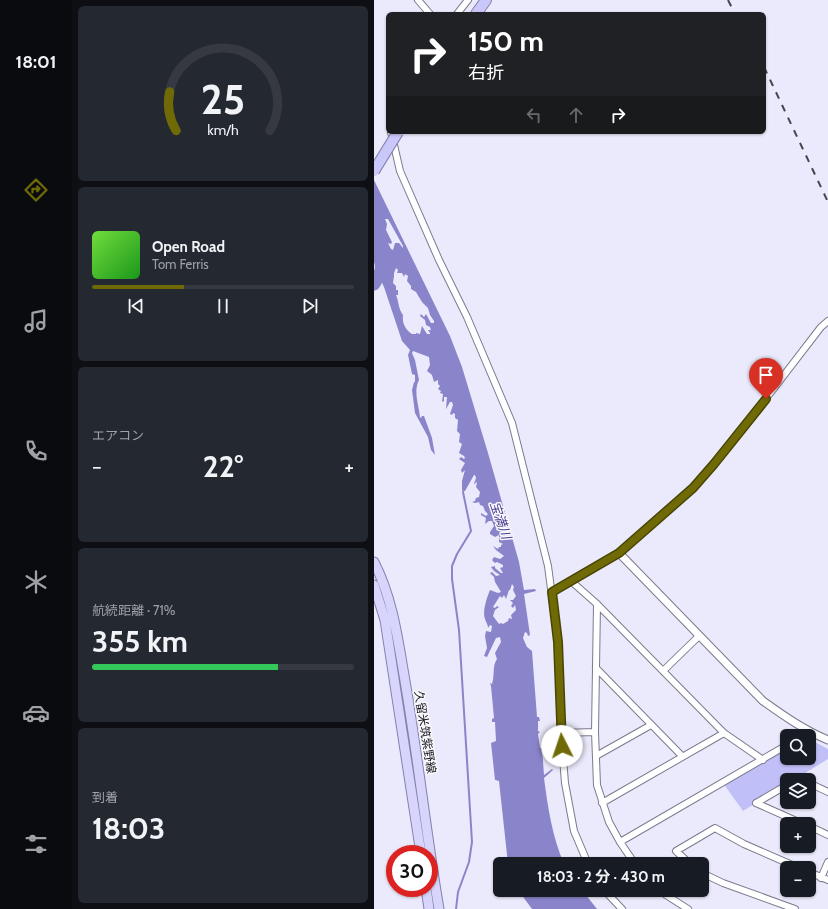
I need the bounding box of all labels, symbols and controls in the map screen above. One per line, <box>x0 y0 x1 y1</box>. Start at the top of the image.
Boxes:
text: 150 m <box>468 24 544 58</box>
icon: right <box>402 28 454 80</box>
text: 18:01 <box>16 51 56 73</box>
text: 右折 <box>468 62 504 84</box>
text: 25 <box>201 74 245 124</box>
icon: left <box>523 104 545 126</box>
icon: ahead <box>565 104 587 126</box>
icon: right <box>607 104 629 126</box>
text: km/h <box>207 121 239 139</box>
icon: directions <box>22 176 50 204</box>
text: Open Road <box>152 238 225 256</box>
text: Tom Ferris <box>152 256 209 272</box>
icon: previous <box>125 295 147 317</box>
icon: pause <box>212 295 234 317</box>
icon: next <box>299 295 321 317</box>
icon: music <box>22 307 50 335</box>
pin <box>749 358 783 399</box>
icon: arrive <box>755 364 777 386</box>
text: エアコン <box>92 427 144 443</box>
icon: phone <box>22 437 50 465</box>
text: 22° <box>203 448 243 485</box>
text: − <box>92 453 102 480</box>
text: + <box>344 453 354 480</box>
water label: 宝満川 <box>487 499 516 543</box>
icon: climate <box>22 568 50 596</box>
text: 航続距離 · 71% <box>92 602 175 618</box>
text: 355 km <box>92 623 188 660</box>
street label: 久留米筑紫野線 <box>412 689 439 775</box>
icon: car <box>22 699 50 727</box>
position arrow <box>541 725 583 767</box>
map controls <box>780 729 816 897</box>
button: search <box>780 729 816 765</box>
button: layers <box>780 773 816 809</box>
text: 到着 <box>92 789 118 805</box>
text: 18:03 <box>92 810 165 847</box>
button: + <box>780 817 816 853</box>
icon: filters <box>22 830 50 858</box>
speed limit sign: 30 <box>386 845 438 897</box>
button: − <box>780 861 816 897</box>
text: 18:03 · 2 分 · 430 m <box>537 868 665 886</box>

